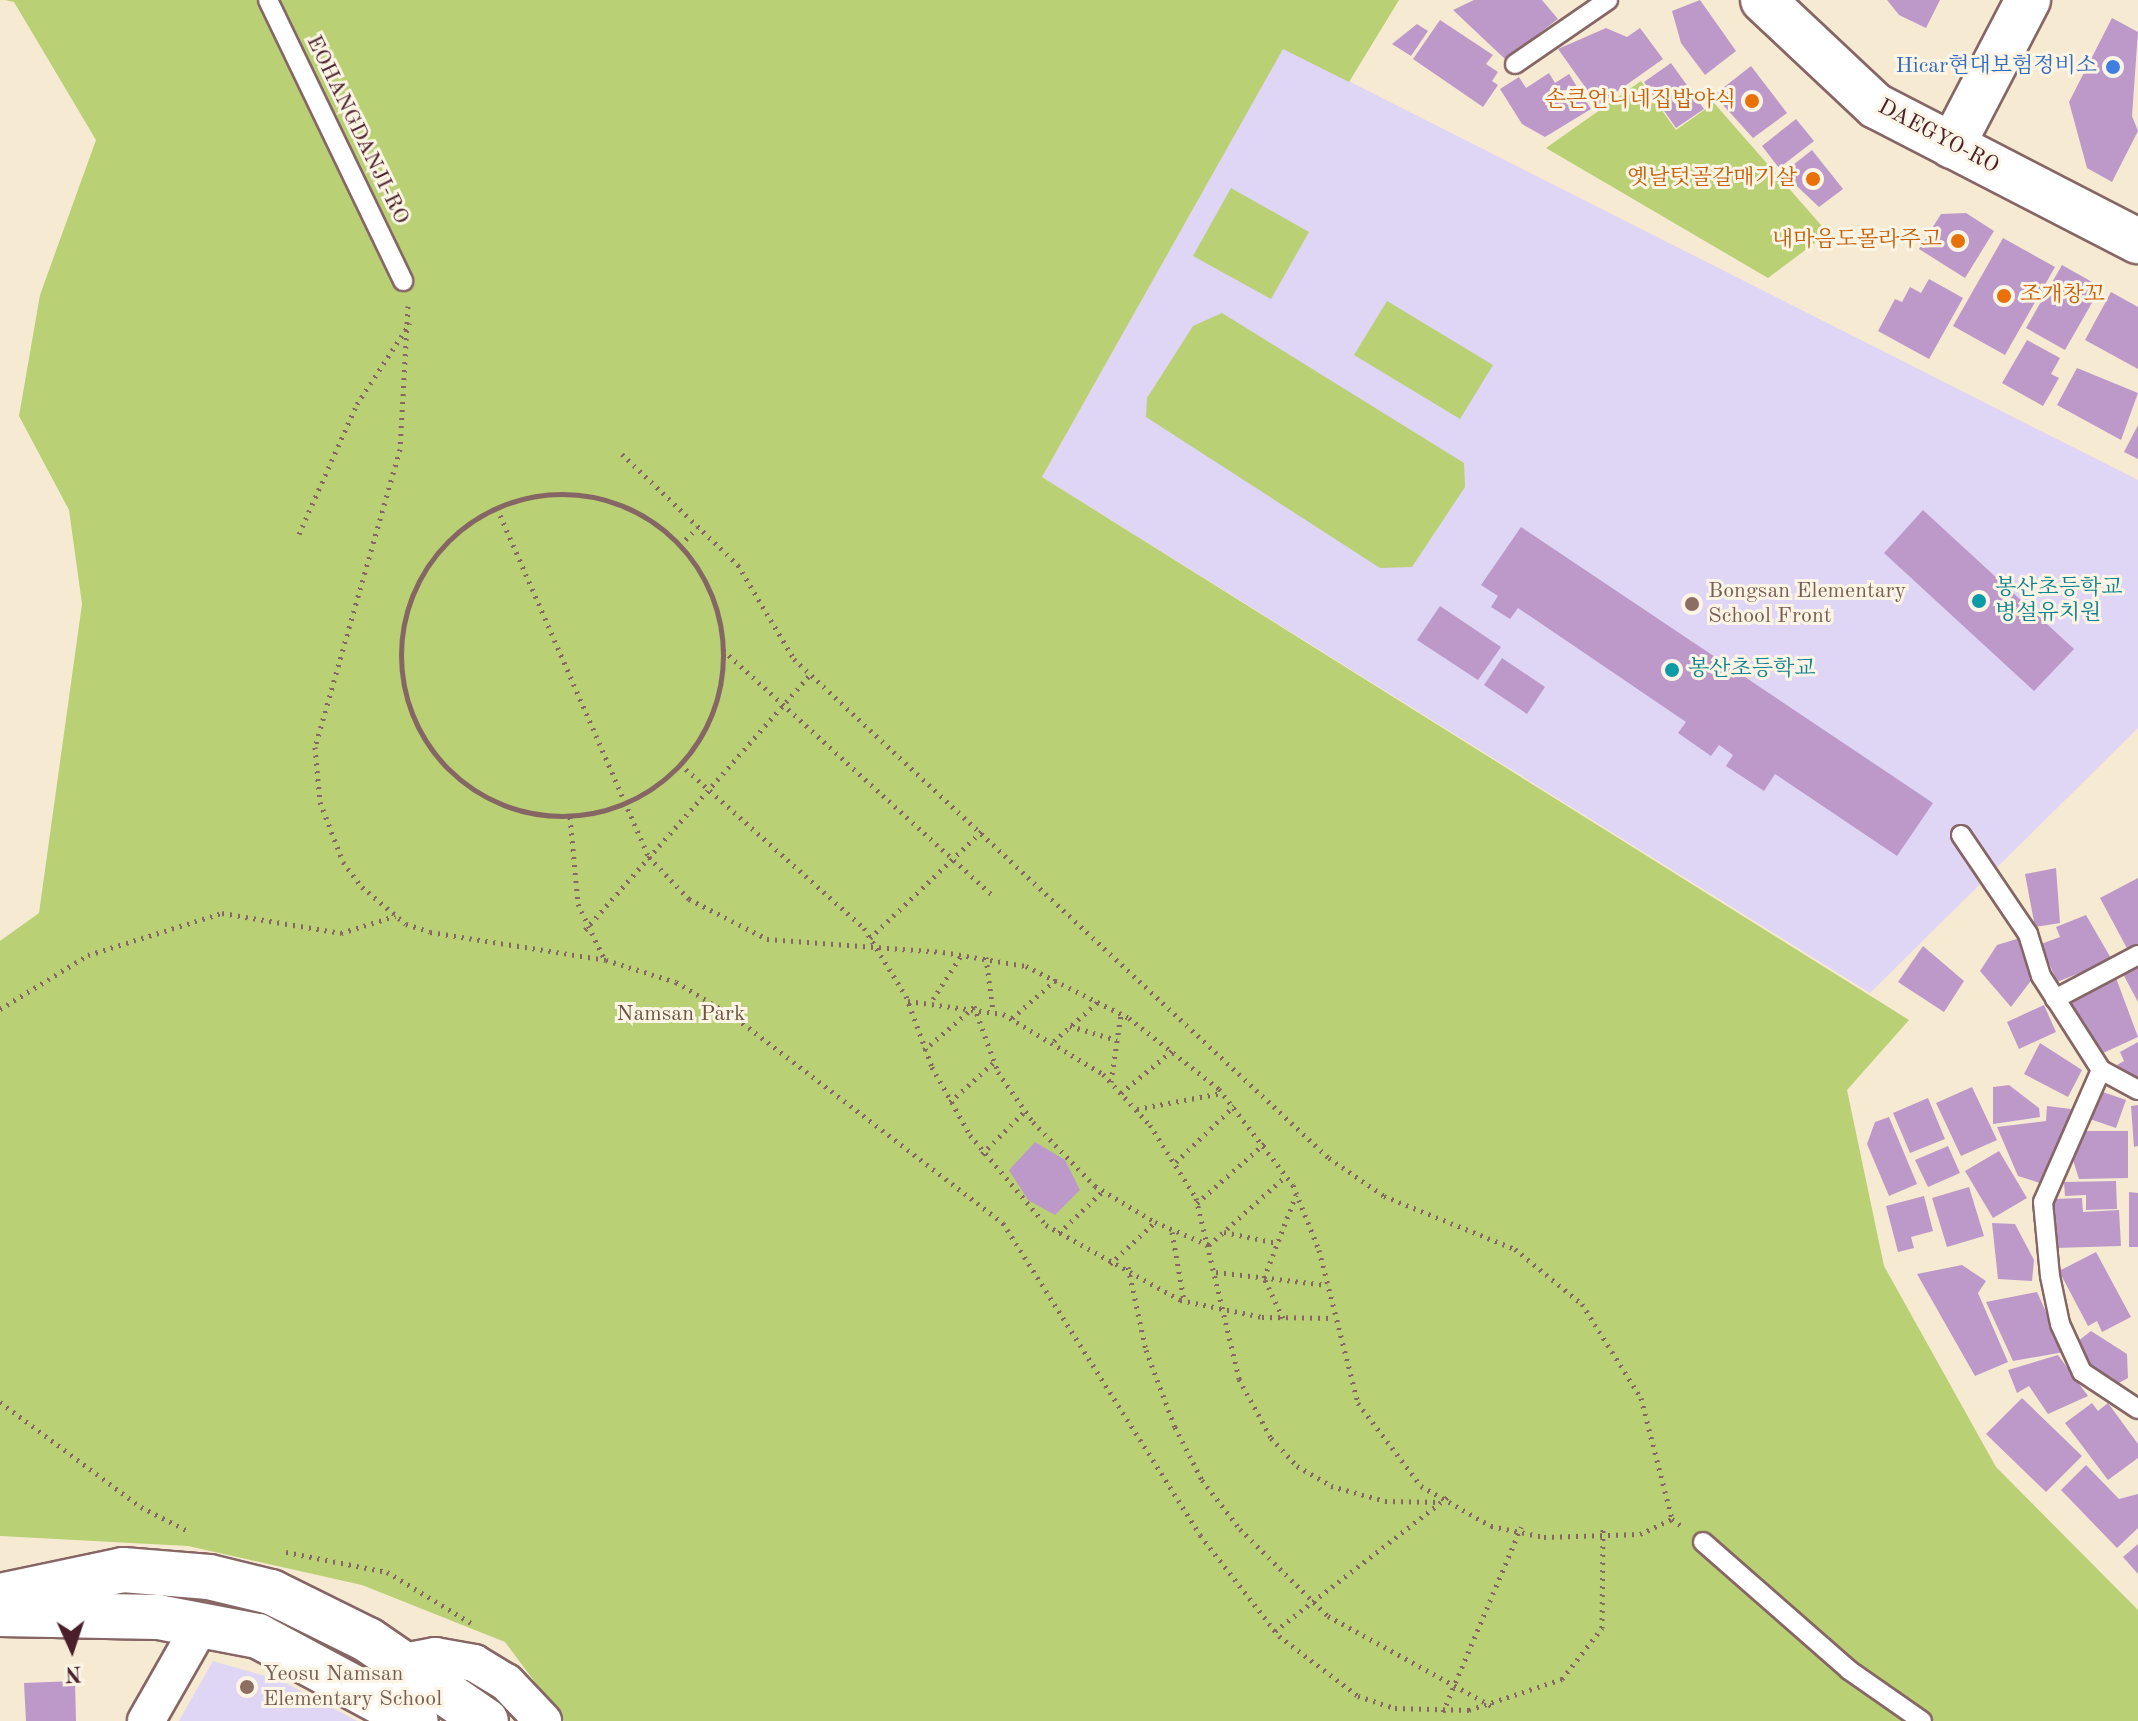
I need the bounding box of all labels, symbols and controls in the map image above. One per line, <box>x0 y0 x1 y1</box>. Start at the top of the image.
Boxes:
street label: EOHANGDANJI-RO <box>300 31 414 229</box>
place label: Hicar현대보험정비소 <box>1895 54 2097 80</box>
marker: Hicar현대보험정비소 <box>2104 58 2122 76</box>
place label: 손큰언니네집밥야식 <box>1545 88 1736 114</box>
marker: 손큰언니네집밥야식 <box>1743 92 1761 110</box>
street label: DAEGYO-RO <box>1873 94 2003 180</box>
place label: 옛날텃골갈매기살 <box>1627 166 1797 192</box>
marker: 옛날텃골갈매기살 <box>1804 170 1822 188</box>
place label: 내마음도몰라주고 <box>1772 228 1942 254</box>
marker: 내마음도몰라주고 <box>1949 232 1967 250</box>
place label: 조개창꼬 <box>2020 283 2105 309</box>
marker: 조개창꼬 <box>1995 287 2013 305</box>
place label: 봉산초등학교 병설유치원 <box>1995 575 2123 626</box>
place label: Bongsan Elementary School Front <box>1708 578 1906 630</box>
marker: 봉산초등학교 병설유치원 <box>1970 592 1988 610</box>
marker: Bongsan Elementary School Front <box>1683 595 1701 613</box>
place label: 봉산초등학교 <box>1688 657 1816 683</box>
marker: 봉산초등학교 <box>1663 661 1681 679</box>
park label: Namsan Park <box>616 1002 746 1028</box>
north arrow <box>32 1609 112 1689</box>
place label: Yeosu Namsan Elementary School <box>263 1661 442 1712</box>
text: N <box>64 1662 82 1684</box>
marker: Yeosu Namsan Elementary School <box>238 1678 256 1696</box>

